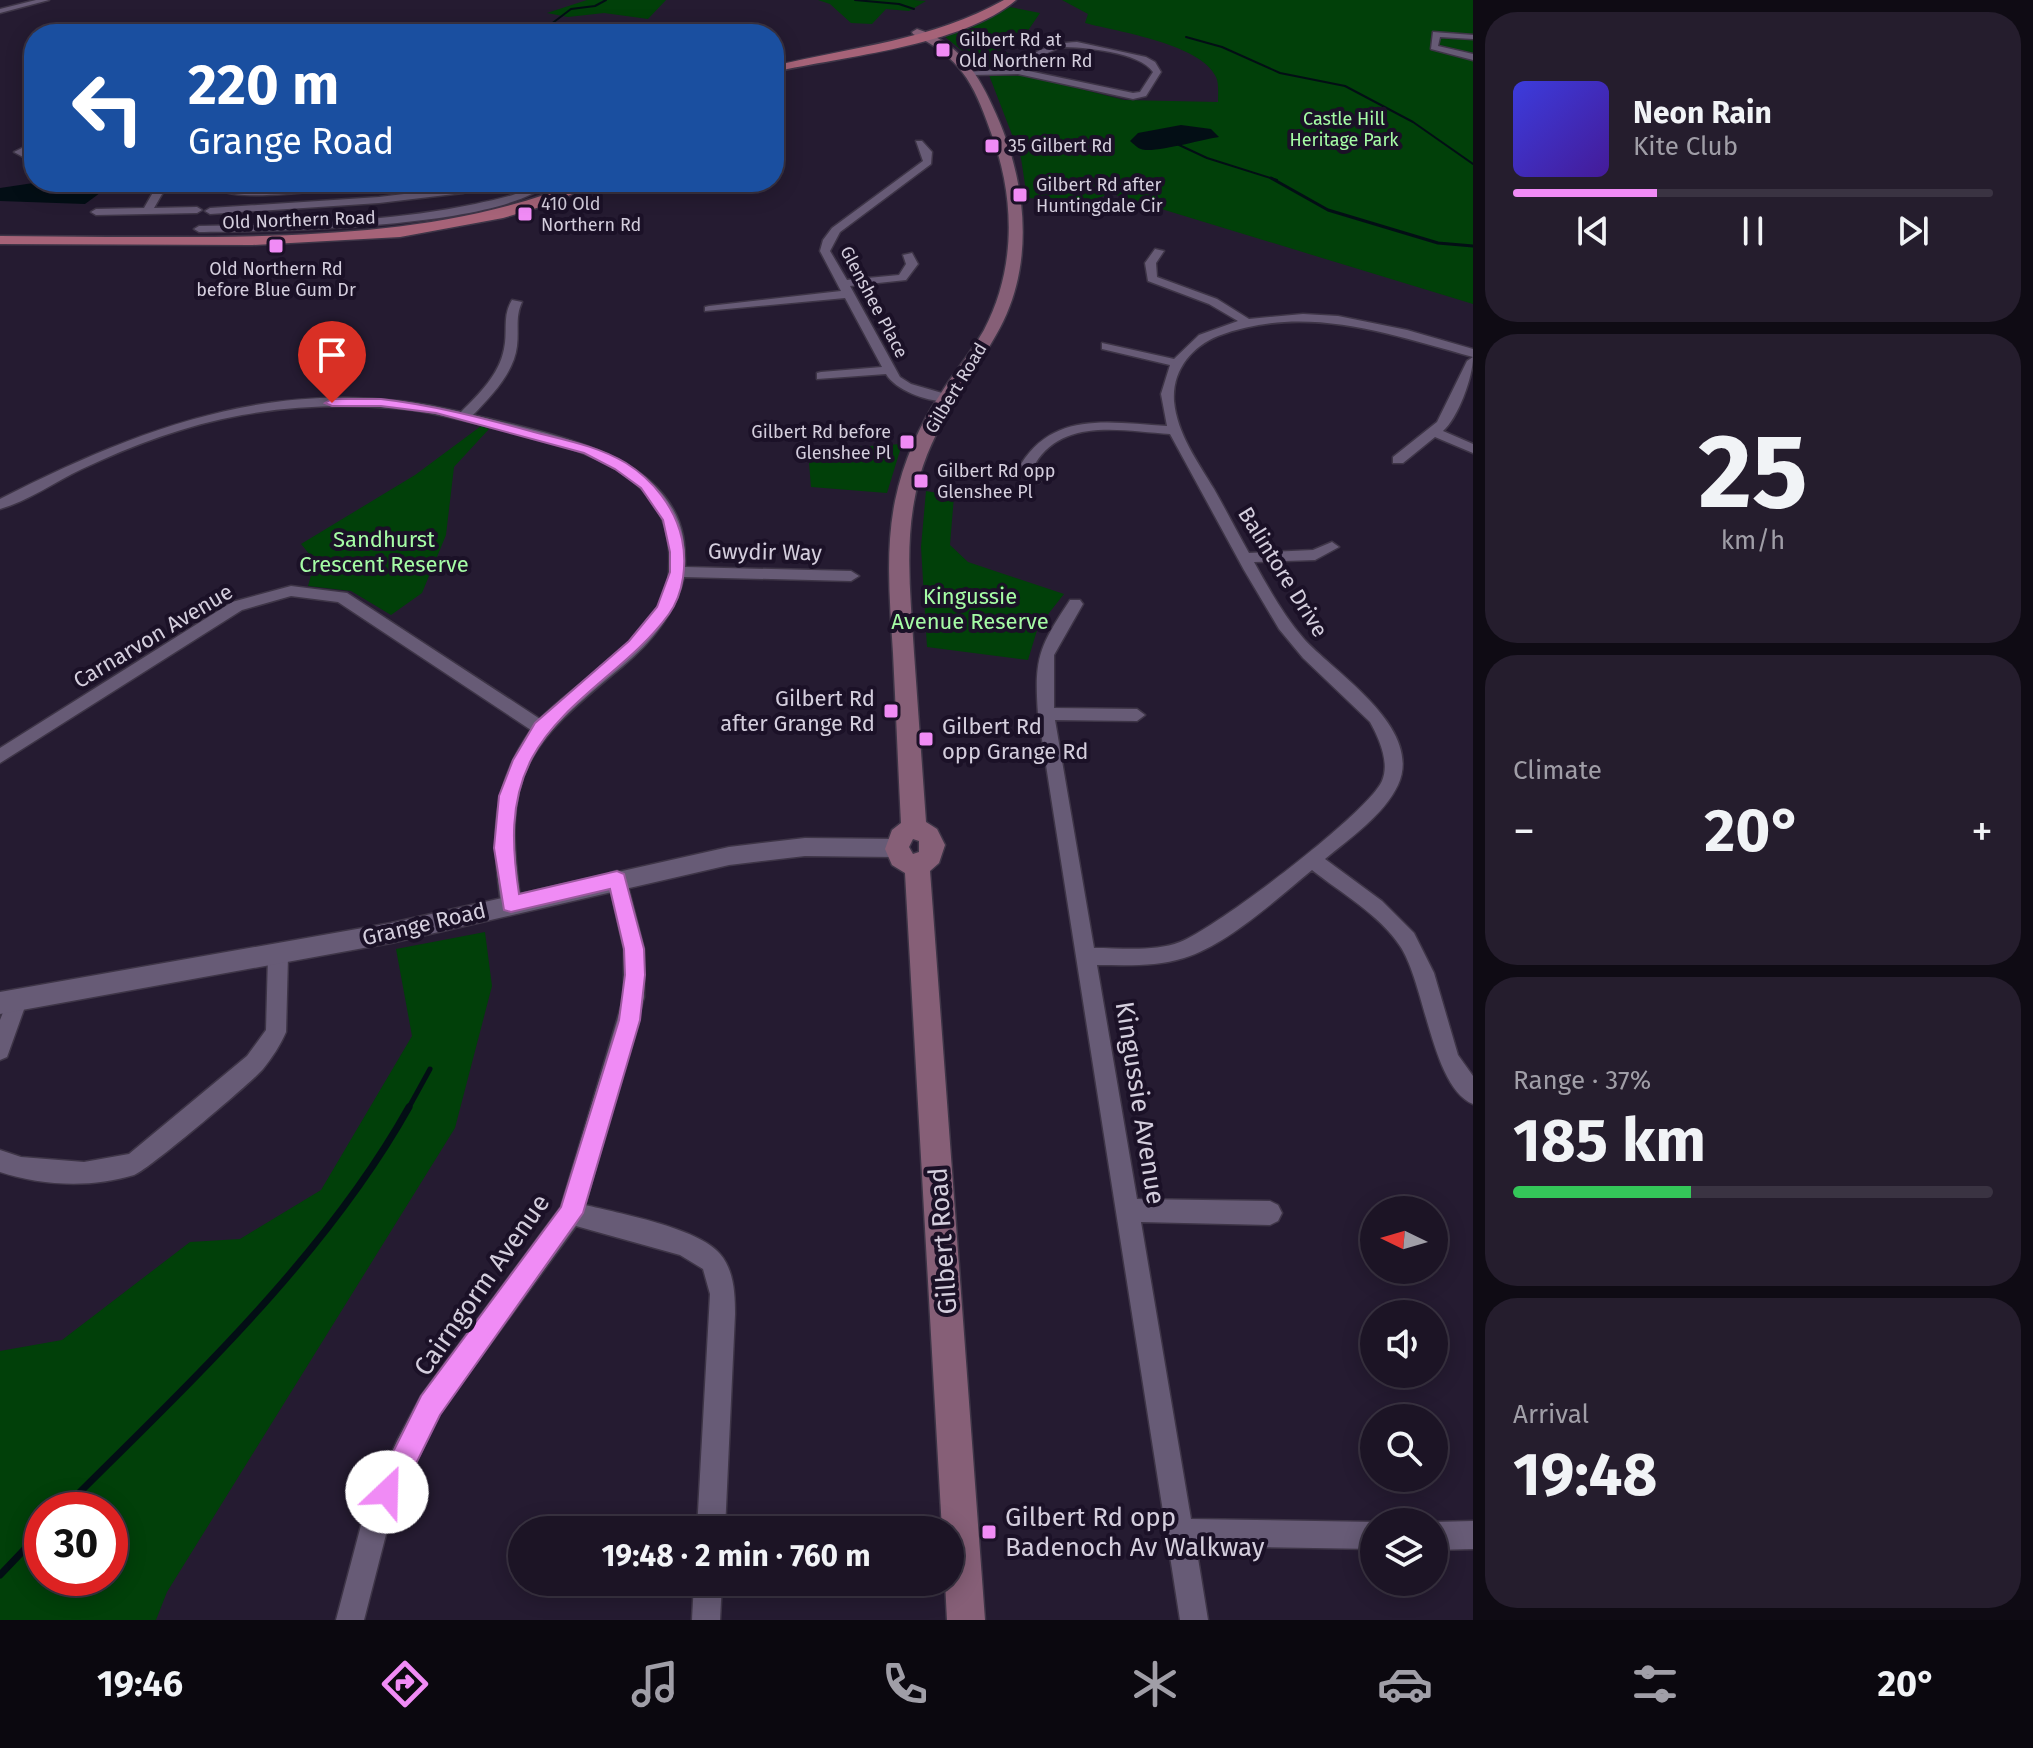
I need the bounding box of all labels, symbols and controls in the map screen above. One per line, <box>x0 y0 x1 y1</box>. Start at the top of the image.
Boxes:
place label: Gilbert Rd at Old Northern Rd <box>959 29 1092 72</box>
marker: Gilbert Rd at Old Northern Rd <box>934 41 952 59</box>
text: 220 m <box>188 52 339 119</box>
icon: left <box>56 56 160 160</box>
text: Neon Rain <box>1633 95 1772 131</box>
park label: Castle Hill Heritage Park <box>1289 108 1399 151</box>
text: Grange Road <box>188 120 394 164</box>
text: Kite Club <box>1633 131 1738 162</box>
place label: 35 Gilbert Rd <box>1008 135 1113 157</box>
marker: 35 Gilbert Rd <box>983 137 1001 155</box>
place label: Gilbert Rd after Huntingdale Cir <box>1036 174 1163 217</box>
marker: Gilbert Rd after Huntingdale Cir <box>1011 186 1029 204</box>
place label: 410 Old Northern Rd <box>541 193 641 236</box>
marker: 410 Old Northern Rd <box>516 205 534 223</box>
street label: Old Northern Road <box>222 206 376 234</box>
icon: previous <box>1571 209 1615 253</box>
icon: pause <box>1731 209 1775 253</box>
icon: next <box>1891 209 1935 253</box>
marker: Old Northern Rd before Blue Gum Dr <box>267 237 285 255</box>
street label: Glenshee Place <box>835 242 913 362</box>
place label: Old Northern Rd before Blue Gum Dr <box>196 258 356 301</box>
pin <box>298 321 366 403</box>
icon: arrive <box>310 333 354 377</box>
street label: Gilbert Road <box>920 339 992 437</box>
text: 25 <box>1698 410 1808 535</box>
place label: Gilbert Rd before Glenshee Pl <box>751 421 891 464</box>
marker: Gilbert Rd before Glenshee Pl <box>898 433 916 451</box>
place label: Gilbert Rd opp Glenshee Pl <box>937 460 1055 503</box>
marker: Gilbert Rd opp Glenshee Pl <box>912 472 930 490</box>
street label: Balintore Drive <box>1232 502 1334 642</box>
text: km/h <box>1721 525 1785 556</box>
park label: Sandhurst Crescent Reserve <box>299 526 469 578</box>
street label: Gwydir Way <box>708 538 822 566</box>
street label: Carnarvon Avenue <box>68 578 238 694</box>
park label: Kingussie Avenue Reserve <box>891 583 1049 635</box>
place label: Gilbert Rd after Grange Rd <box>720 685 875 737</box>
marker: Gilbert Rd after Grange Rd <box>882 702 900 720</box>
place label: Gilbert Rd opp Grange Rd <box>942 713 1088 765</box>
marker: Gilbert Rd opp Grange Rd <box>917 730 935 748</box>
text: Climate <box>1513 755 1602 786</box>
text: 20° <box>1704 795 1802 867</box>
text: − <box>1513 805 1535 858</box>
text: + <box>1971 805 1993 858</box>
street label: Grange Road <box>360 897 488 951</box>
street label: Kingussie Avenue <box>1109 999 1171 1207</box>
text: Range · 37% <box>1513 1065 1651 1096</box>
text: 185 km <box>1513 1105 1706 1177</box>
street label: Gilbert Road <box>922 1166 964 1316</box>
street label: Cairngorm Avenue <box>408 1188 556 1382</box>
north arrow <box>1360 1196 1448 1284</box>
map controls <box>1360 1196 1448 1596</box>
button: sound <box>1360 1300 1448 1388</box>
text: Arrival <box>1513 1399 1589 1430</box>
button: search <box>1360 1404 1448 1492</box>
text: 19:48 <box>1513 1439 1657 1511</box>
position arrow <box>345 1450 429 1534</box>
speed limit sign: 30 <box>24 1492 128 1596</box>
place label: Gilbert Rd opp Badenoch Av Walkway <box>1005 1502 1265 1563</box>
button: layers <box>1360 1508 1448 1596</box>
marker: Gilbert Rd opp Badenoch Av Walkway <box>980 1523 998 1541</box>
text: 19:48 · 2 min · 760 m <box>601 1538 871 1574</box>
icon: directions <box>377 1656 433 1712</box>
icon: music <box>627 1656 683 1712</box>
icon: phone <box>877 1656 933 1712</box>
icon: climate <box>1127 1656 1183 1712</box>
icon: car <box>1377 1656 1433 1712</box>
icon: filters <box>1627 1656 1683 1712</box>
text: 19:46 <box>97 1662 183 1706</box>
text: 20° <box>1877 1662 1936 1706</box>

